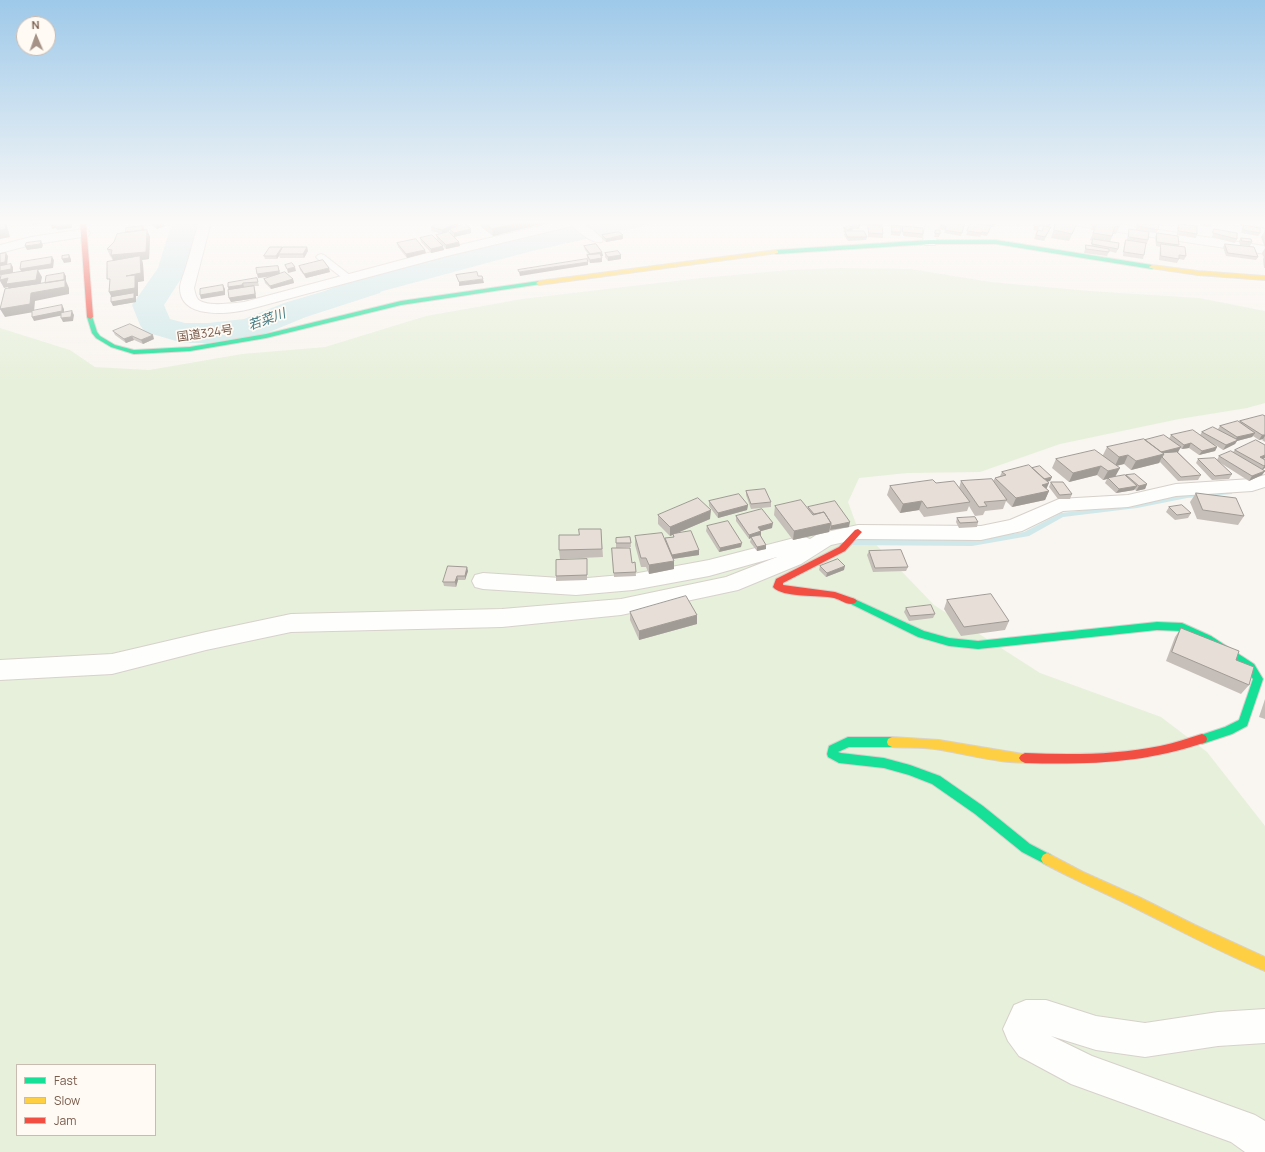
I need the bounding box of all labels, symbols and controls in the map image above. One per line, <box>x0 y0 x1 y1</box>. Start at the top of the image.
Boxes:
north arrow <box>16 16 56 56</box>
text: N <box>31 17 40 32</box>
water label: 若菜川 <box>246 306 288 334</box>
street label: 国道324号 <box>176 323 234 345</box>
legend <box>16 1064 156 1136</box>
text: Fast <box>54 1072 78 1089</box>
text: Slow <box>54 1092 80 1109</box>
text: Jam <box>54 1112 76 1129</box>

